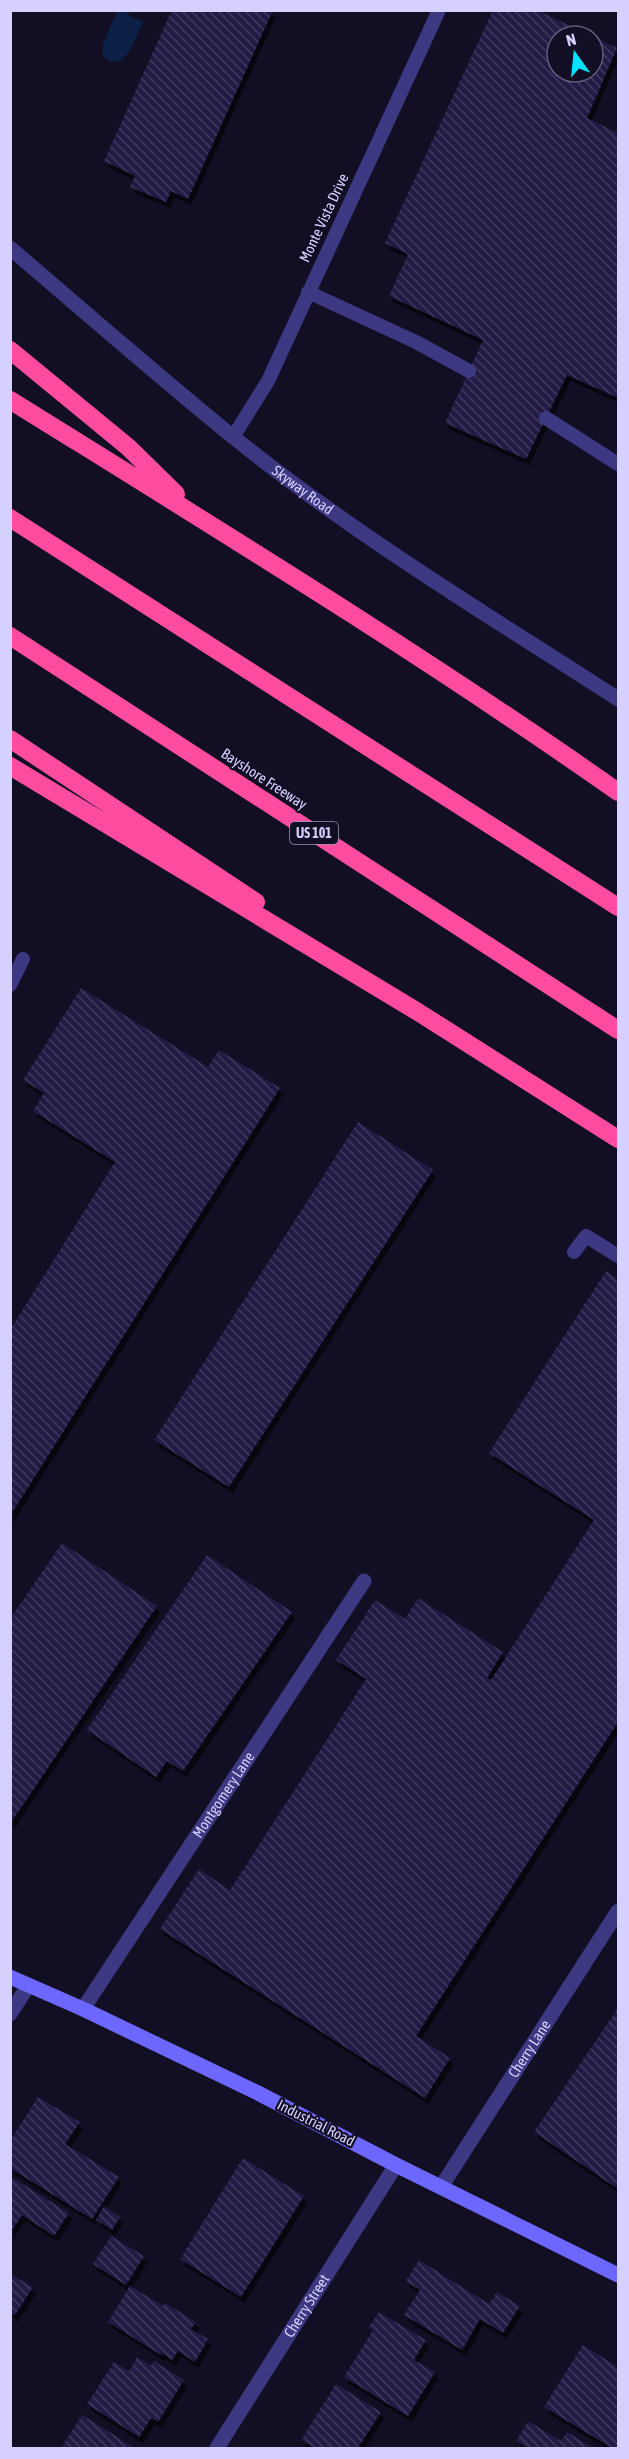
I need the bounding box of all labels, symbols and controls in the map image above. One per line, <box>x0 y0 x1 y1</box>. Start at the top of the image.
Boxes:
north arrow <box>545 24 605 84</box>
text: N <box>564 30 578 49</box>
street label: Monte Vista Drive <box>296 171 352 265</box>
street label: Skyway Road <box>269 462 337 518</box>
street label: Bayshore Freeway <box>218 745 310 813</box>
road number: US 101 <box>290 822 338 844</box>
street label: Montgomery Lane <box>189 1748 257 1841</box>
street label: Cherry Lane <box>504 2017 554 2081</box>
street label: Industrial Road <box>275 2096 358 2149</box>
street label: Cherry Street <box>280 2271 333 2340</box>

